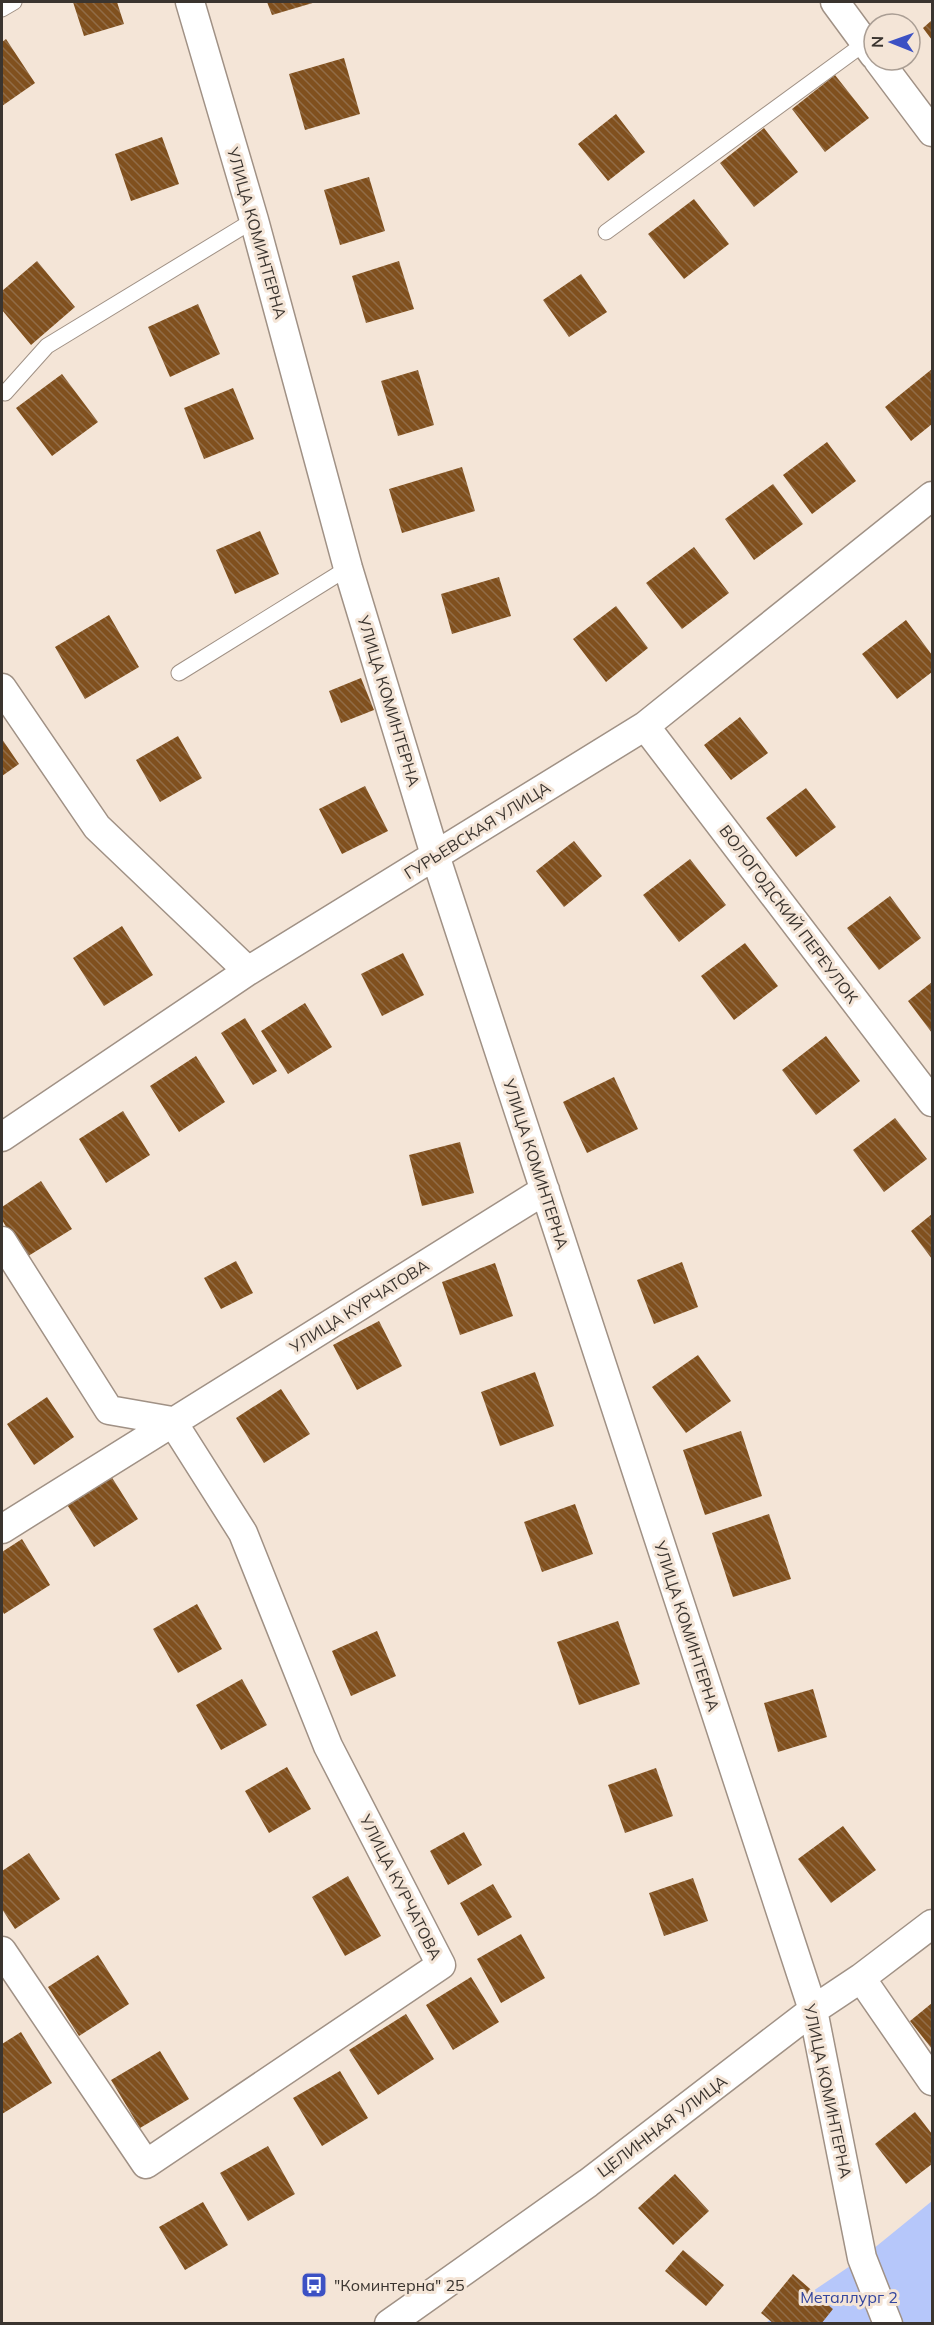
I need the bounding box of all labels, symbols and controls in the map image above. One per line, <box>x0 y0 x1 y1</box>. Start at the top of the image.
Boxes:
north arrow <box>862 12 922 72</box>
text: N <box>867 36 887 48</box>
street label: УЛИЦА КОМИНТЕРНА <box>223 144 291 321</box>
street label: УЛИЦА КОМИНТЕРНА <box>353 612 425 789</box>
street label: ГУРЬЕВСКАЯ УЛИЦА <box>400 777 554 883</box>
street label: ВОЛОГОДСКИЙ ПЕРЕУЛОК <box>715 821 863 1007</box>
street label: УЛИЦА КОМИНТЕРНА <box>499 1075 573 1252</box>
street label: УЛИЦА КУРЧАТОВА <box>285 1255 433 1358</box>
street label: УЛИЦА КОМИНТЕРНА <box>650 1537 724 1714</box>
street label: УЛИЦА КУРЧАТОВА <box>355 1810 446 1963</box>
street label: УЛИЦА КОМИНТЕРНА <box>800 2001 856 2180</box>
street label: ЦЕЛИННАЯ УЛИЦА <box>593 2071 731 2181</box>
bus stop icon: "Коминтерна" 25 <box>299 2270 329 2300</box>
place label: "Коминтерна" 25 <box>334 2275 465 2295</box>
park label: Металлург 2 <box>800 2287 898 2307</box>

